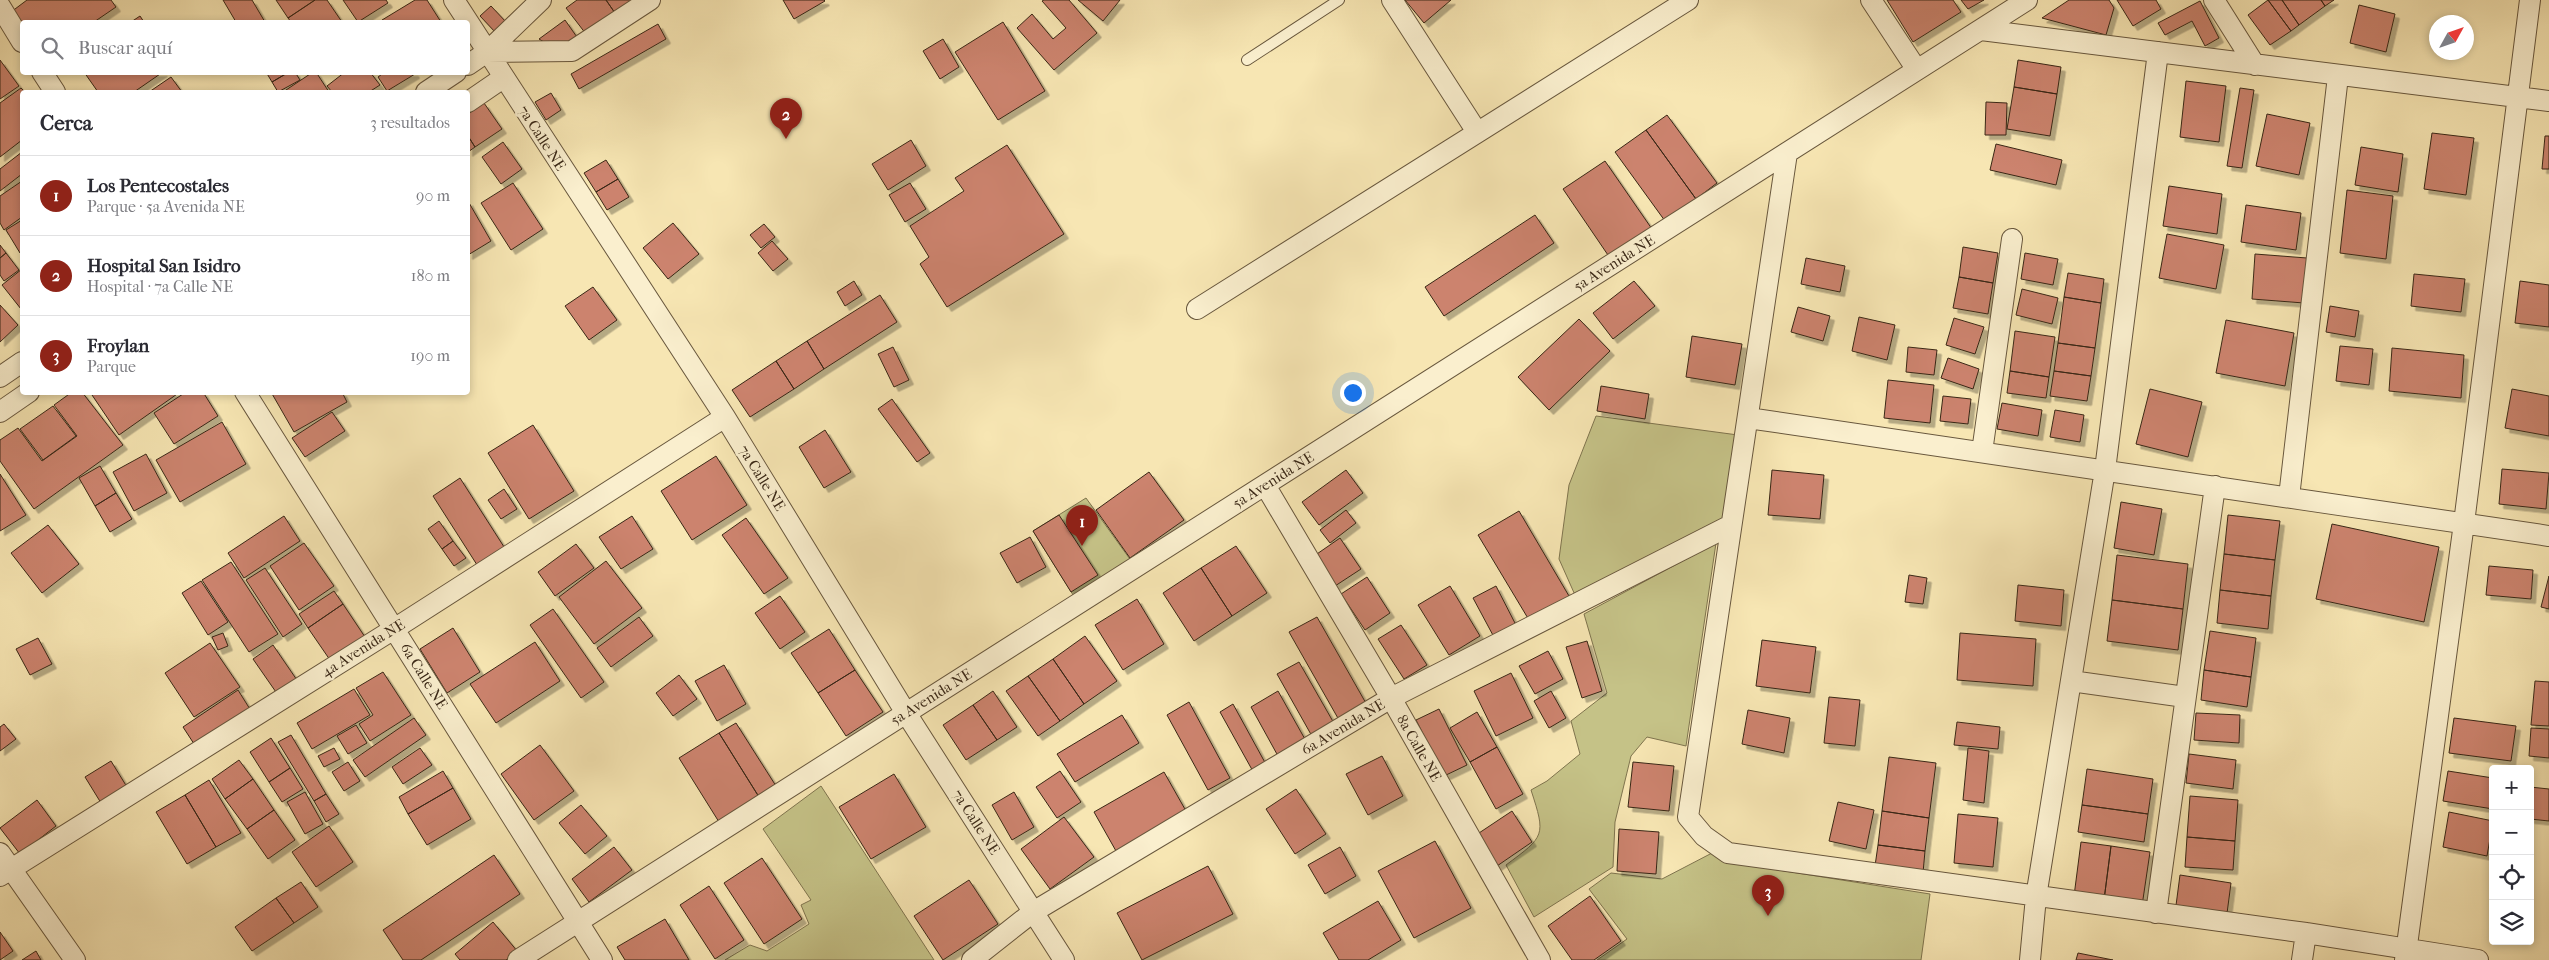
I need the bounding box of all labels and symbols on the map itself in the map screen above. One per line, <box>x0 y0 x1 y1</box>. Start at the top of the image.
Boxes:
north arrow <box>2429 15 2474 60</box>
pin: 2 <box>770 98 802 139</box>
street label: 7a Calle NE <box>514 102 570 174</box>
street label: 5a Avenida NE <box>1570 231 1658 295</box>
your location <box>1340 380 1366 406</box>
street label: 7a Calle NE <box>735 442 789 514</box>
street label: 5a Avenida NE <box>1229 448 1317 512</box>
pin: 1 <box>1066 505 1098 546</box>
street label: 4a Avenida NE <box>318 615 408 681</box>
street label: 6a Calle NE <box>397 640 451 712</box>
street label: 5a Avenida NE <box>887 665 975 729</box>
street label: 6a Avenida NE <box>1298 695 1388 759</box>
street label: 8a Calle NE <box>1393 711 1445 785</box>
street label: 7a Calle NE <box>948 786 1004 858</box>
pin: 3 <box>1752 875 1784 916</box>

